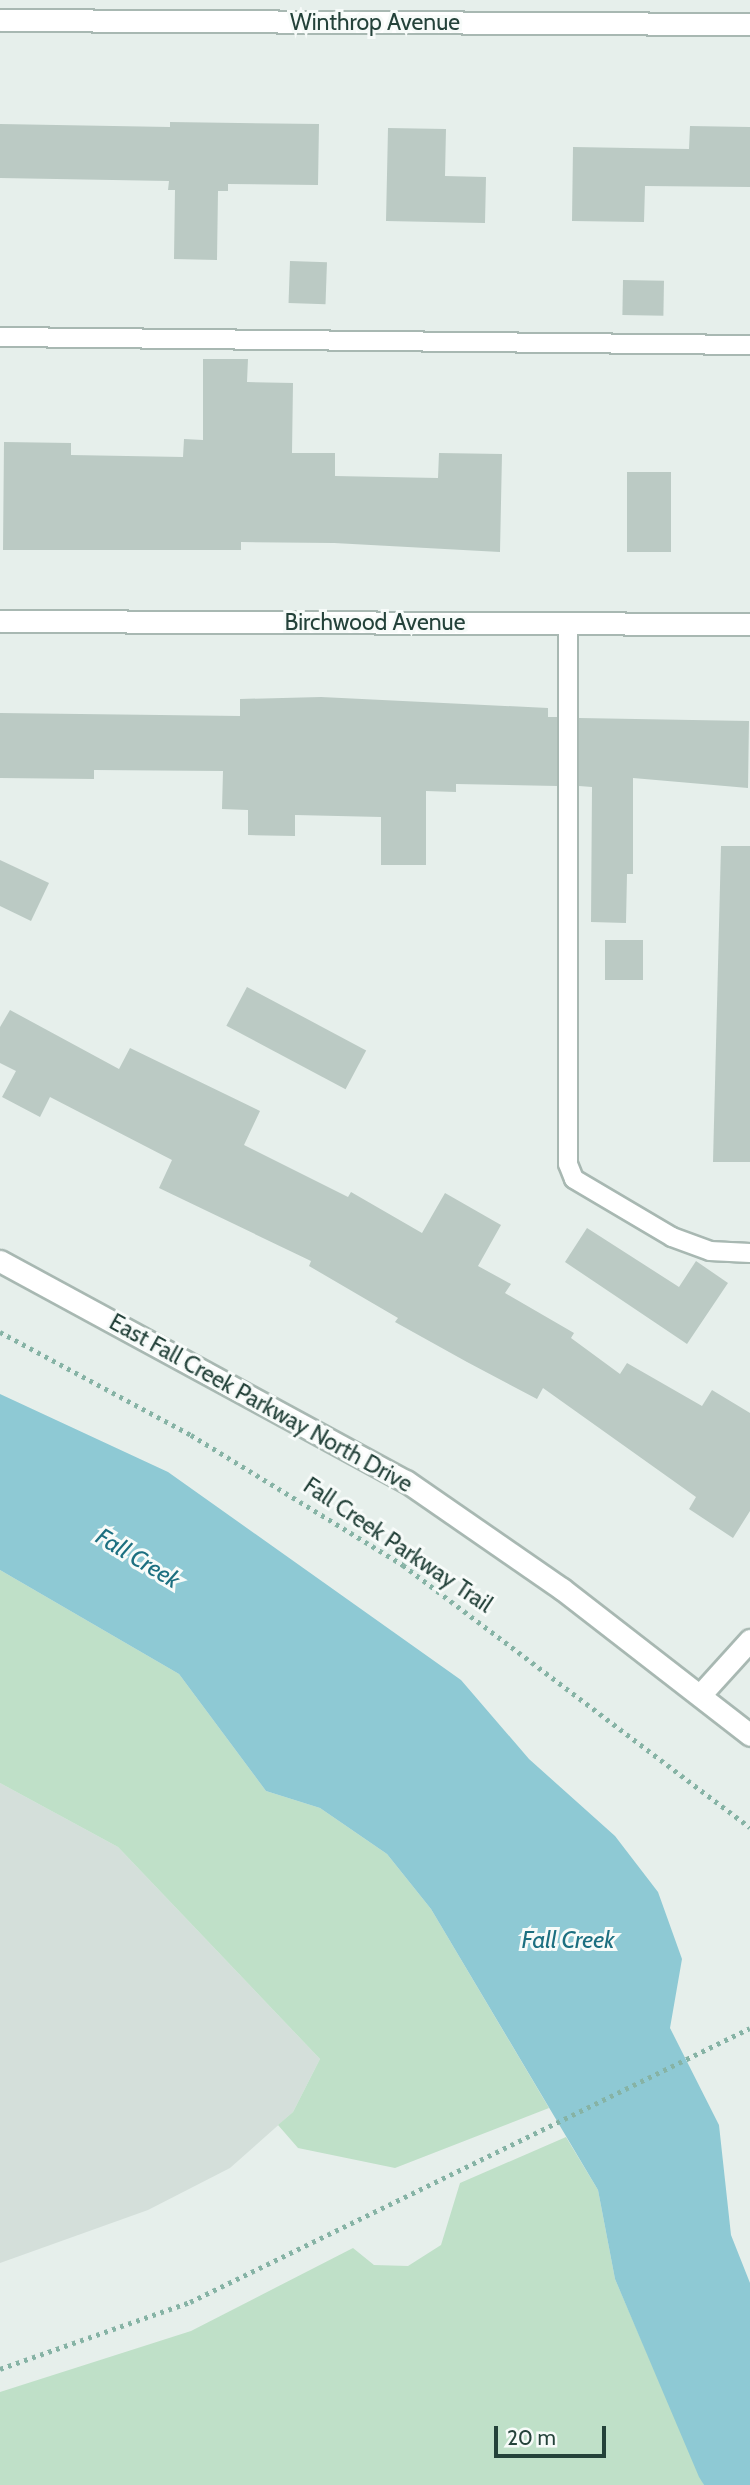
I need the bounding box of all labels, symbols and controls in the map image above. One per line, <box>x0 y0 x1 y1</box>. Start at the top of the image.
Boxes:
street label: Winthrop Avenue <box>290 8 460 36</box>
street label: Birchwood Avenue <box>285 608 465 636</box>
street label: East Fall Creek Parkway North Drive <box>105 1308 417 1498</box>
street label: Fall Creek Parkway Trail <box>298 1472 498 1618</box>
water label: Fall Creek <box>91 1522 185 1594</box>
water label: Fall Creek <box>522 1926 614 1954</box>
scale bar <box>498 2412 610 2456</box>
text: 20 m <box>507 2425 556 2450</box>

